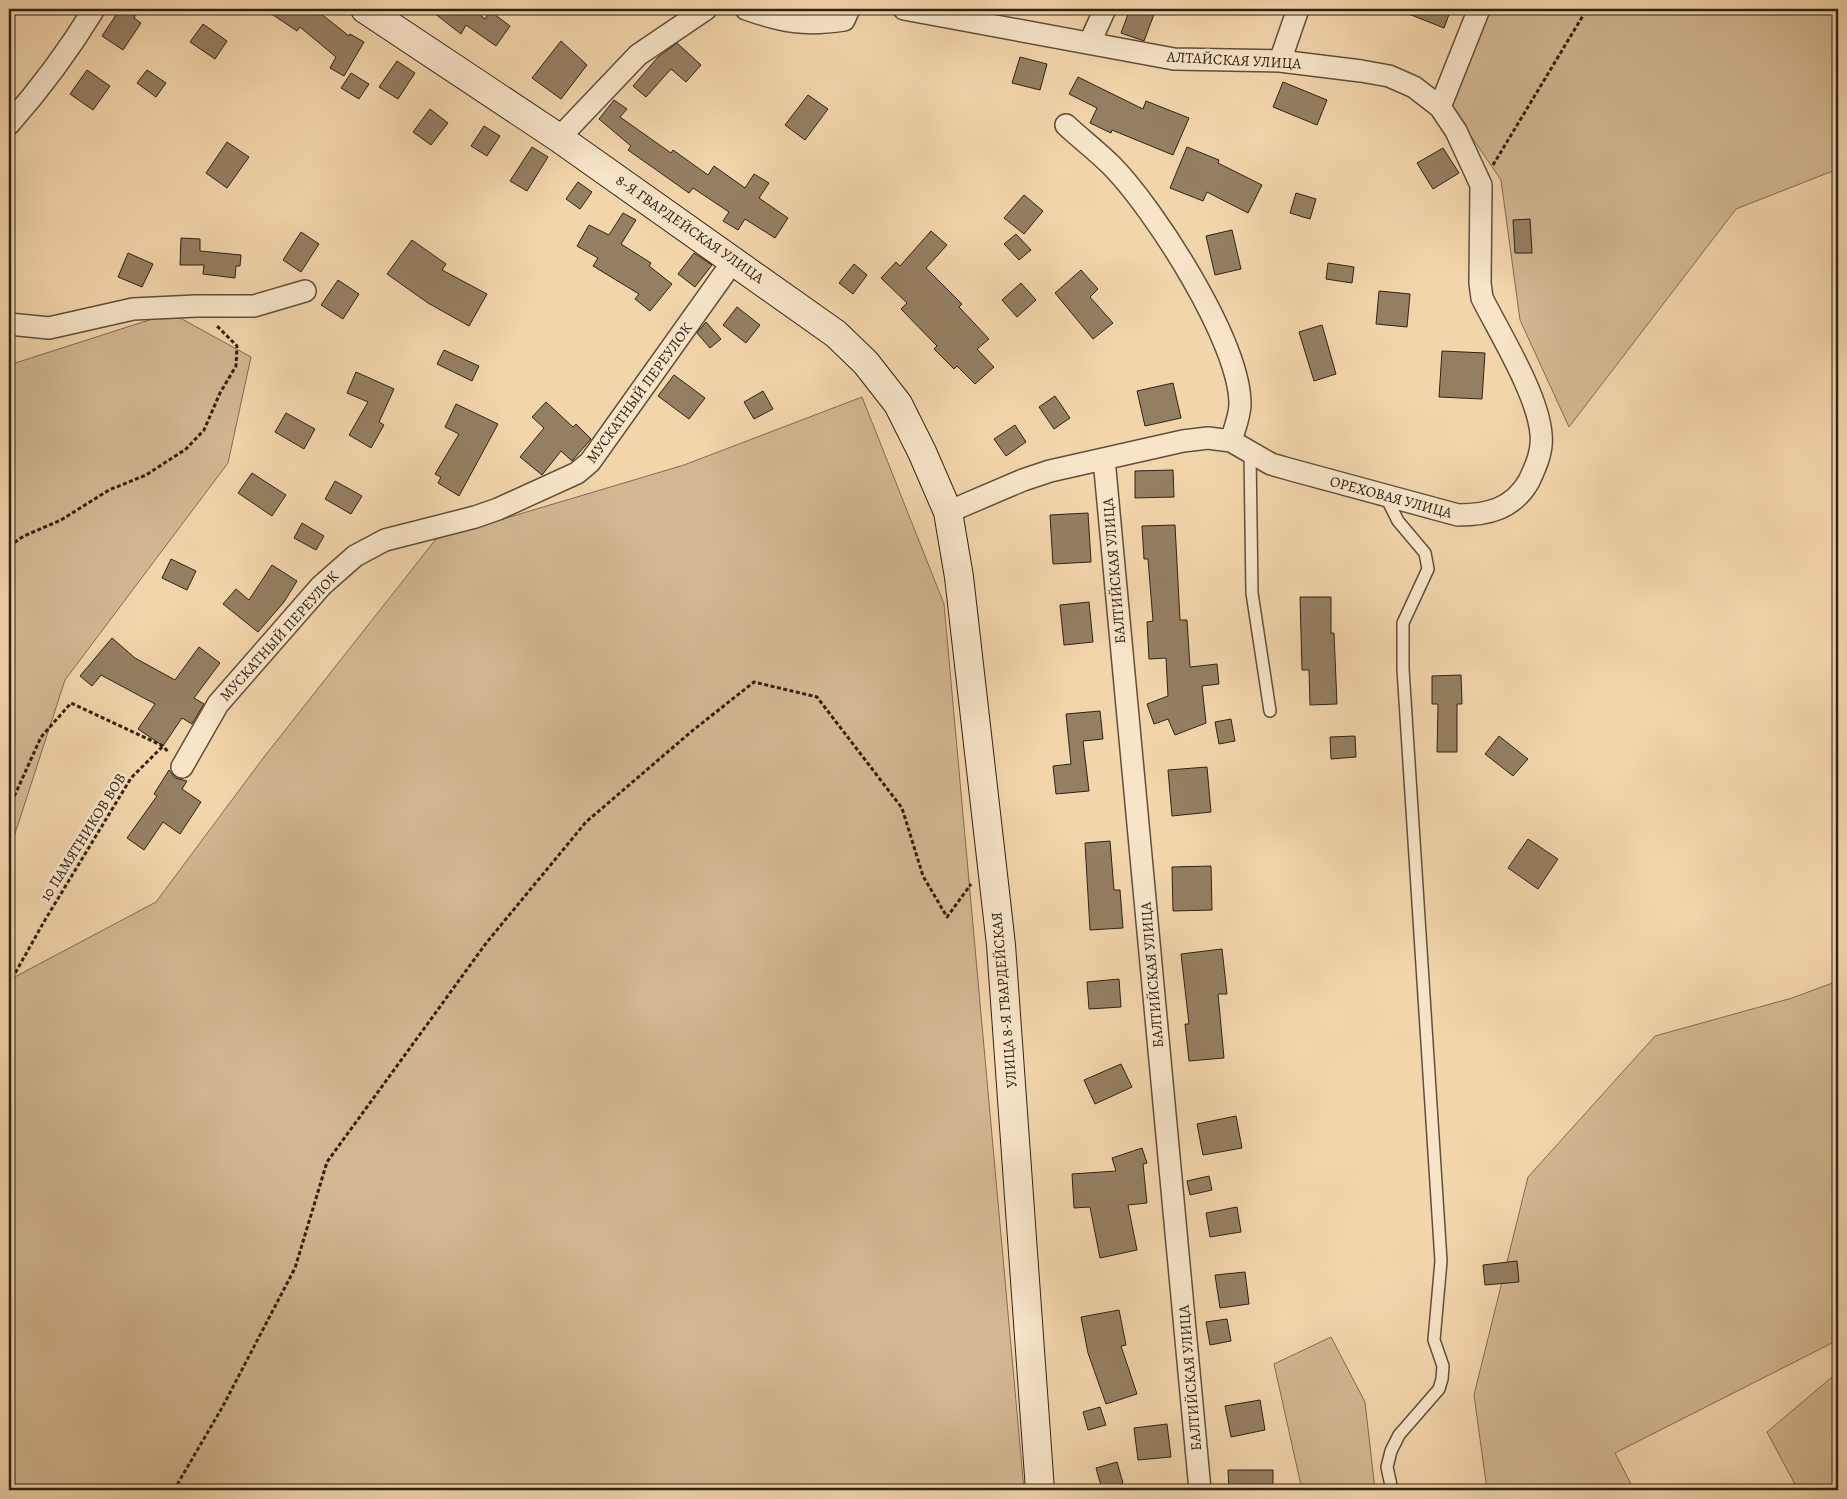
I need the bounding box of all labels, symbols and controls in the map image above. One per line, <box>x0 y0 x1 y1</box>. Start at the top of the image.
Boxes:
street label: АЛТАЙСКАЯ УЛИЦА <box>1165 46 1302 74</box>
street label: 8-Я ГВАРДЕЙСКАЯ УЛИЦА <box>612 170 768 288</box>
street label: МУСКАТНЫЙ ПЕРЕУЛОК <box>581 318 697 467</box>
street label: ОРЕХОВАЯ УЛИЦА <box>1328 471 1455 523</box>
street label: БАЛТИЙСКАЯ УЛИЦА <box>1098 497 1130 645</box>
street label: МУСКАТНЫЙ ПЕРЕУЛОК <box>215 566 343 705</box>
street label: 10 ПАМЯТНИКОВ ВОВ <box>35 769 131 905</box>
street label: БАЛТИЙСКАЯ УЛИЦА <box>1136 901 1168 1049</box>
street label: УЛИЦА 8-Я ГВАРДЕЙСКАЯ <box>986 911 1022 1089</box>
street label: БАЛТИЙСКАЯ УЛИЦА <box>1174 1304 1206 1452</box>

